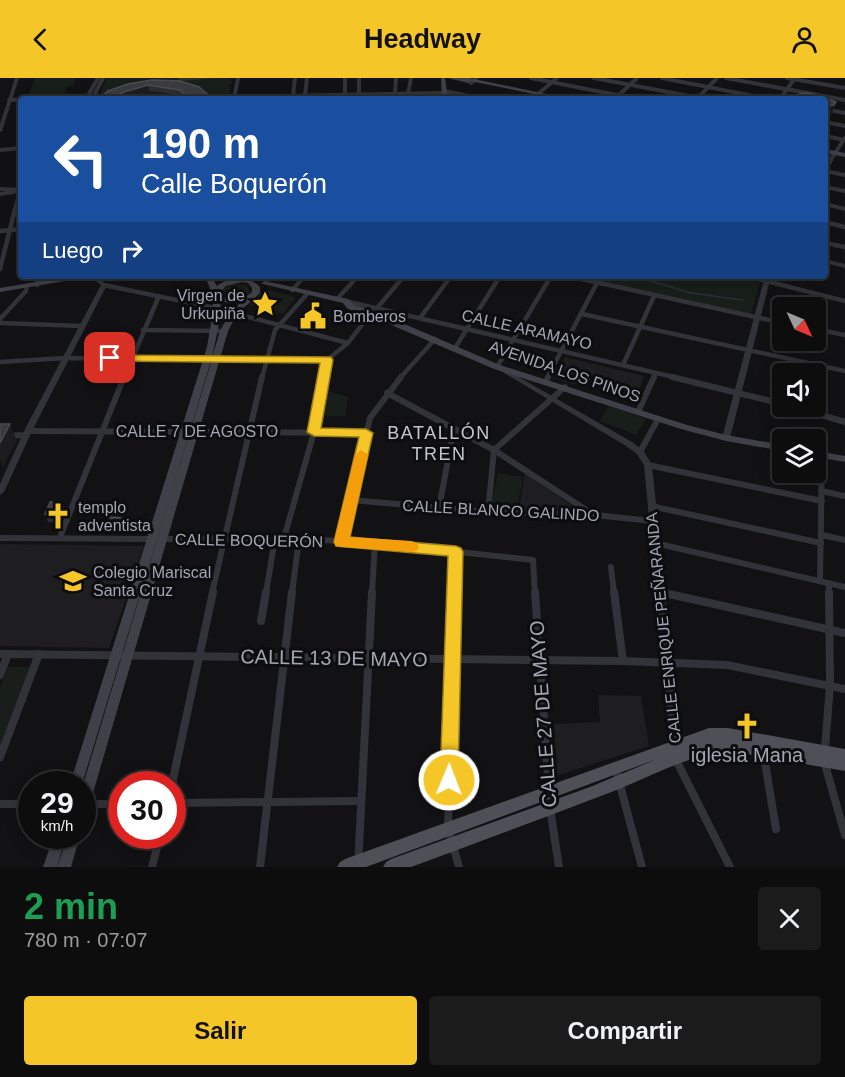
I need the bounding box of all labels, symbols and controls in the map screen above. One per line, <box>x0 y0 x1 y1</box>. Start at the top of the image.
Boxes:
icon: back <box>24 23 57 56</box>
icon: person <box>788 23 821 56</box>
text: Headway <box>364 24 481 54</box>
icon: left <box>42 120 120 198</box>
text: 190 m <box>141 120 260 167</box>
text: Calle Boquerón <box>141 169 327 199</box>
icon: right <box>115 234 148 267</box>
text: Luego <box>42 238 103 263</box>
place label: Virgen de Urkupiña <box>177 287 245 322</box>
place icon: Virgen de Urkupiña <box>250 289 280 319</box>
north arrow <box>772 297 826 351</box>
map controls <box>772 297 826 483</box>
public building icon: Bomberos <box>298 301 328 331</box>
street label: CALLE ARAMAYO <box>460 306 594 353</box>
place label: Bomberos <box>333 308 406 325</box>
pin <box>84 332 135 383</box>
street label: AVENIDA LOS PINOS <box>487 338 643 405</box>
icon: arrive <box>93 341 126 374</box>
button: sound <box>772 363 826 417</box>
district label: BATALLÓN TREN <box>387 422 491 464</box>
street label: CALLE 7 DE AGOSTO <box>116 423 278 440</box>
button: layers <box>772 429 826 483</box>
street label: CALLE BLANCO GALINDO <box>402 497 600 524</box>
place label: templo adventista <box>78 499 151 534</box>
church icon: templo adventista <box>43 501 73 531</box>
street label: CALLE ENRIQUE PEÑARANDA <box>641 511 684 744</box>
street label: CALLE BOQUERÓN <box>175 530 323 550</box>
place label: Colegio Mariscal Santa Cruz <box>93 564 211 599</box>
school or university icon: Colegio Mariscal Santa Cruz <box>58 566 88 596</box>
street label: CALLE 27 DE MAYO <box>525 620 561 808</box>
street label: CALLE 13 DE MAYO <box>240 645 428 671</box>
church icon: iglesia Mana <box>732 711 762 741</box>
place label: iglesia Mana <box>691 744 804 766</box>
position arrow <box>417 748 481 812</box>
speed limit sign: 30 <box>108 771 186 849</box>
text: 29 <box>40 786 74 819</box>
text: km/h <box>41 817 73 834</box>
text: 2 min <box>24 886 118 927</box>
button: close <box>758 887 821 950</box>
text: 780 m · 07:07 <box>24 929 147 951</box>
button: Salir <box>24 996 417 1065</box>
button: Compartir <box>429 996 821 1065</box>

